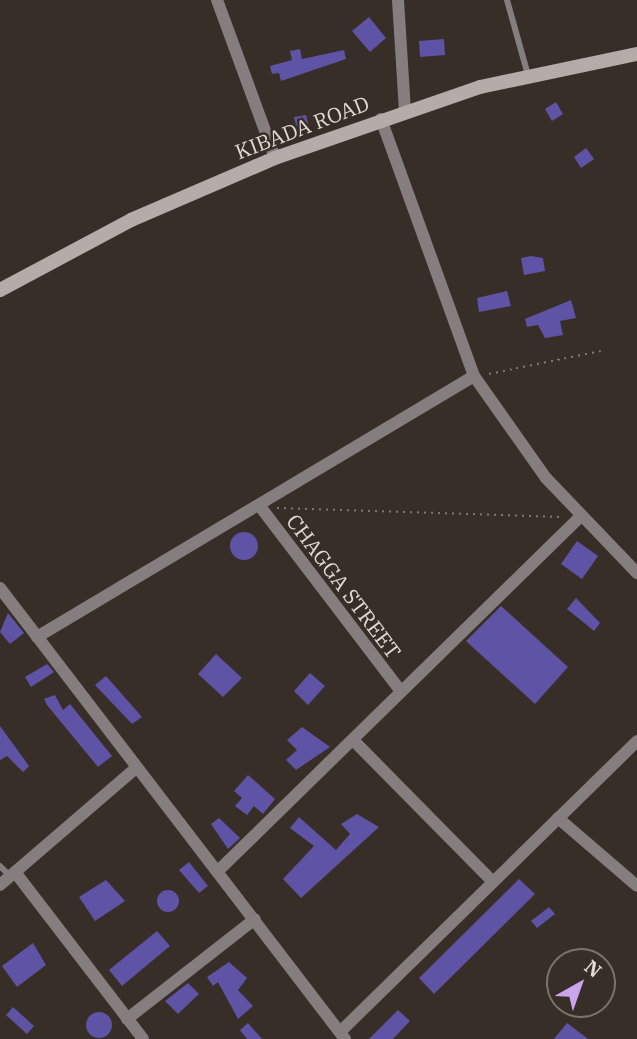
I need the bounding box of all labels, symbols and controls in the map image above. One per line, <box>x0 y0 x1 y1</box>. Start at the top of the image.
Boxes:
street label: KIBADA ROAD <box>231 90 373 164</box>
street label: CHAGGA STREET <box>281 509 407 663</box>
north arrow <box>546 948 616 1018</box>
text: N <box>580 954 607 982</box>

